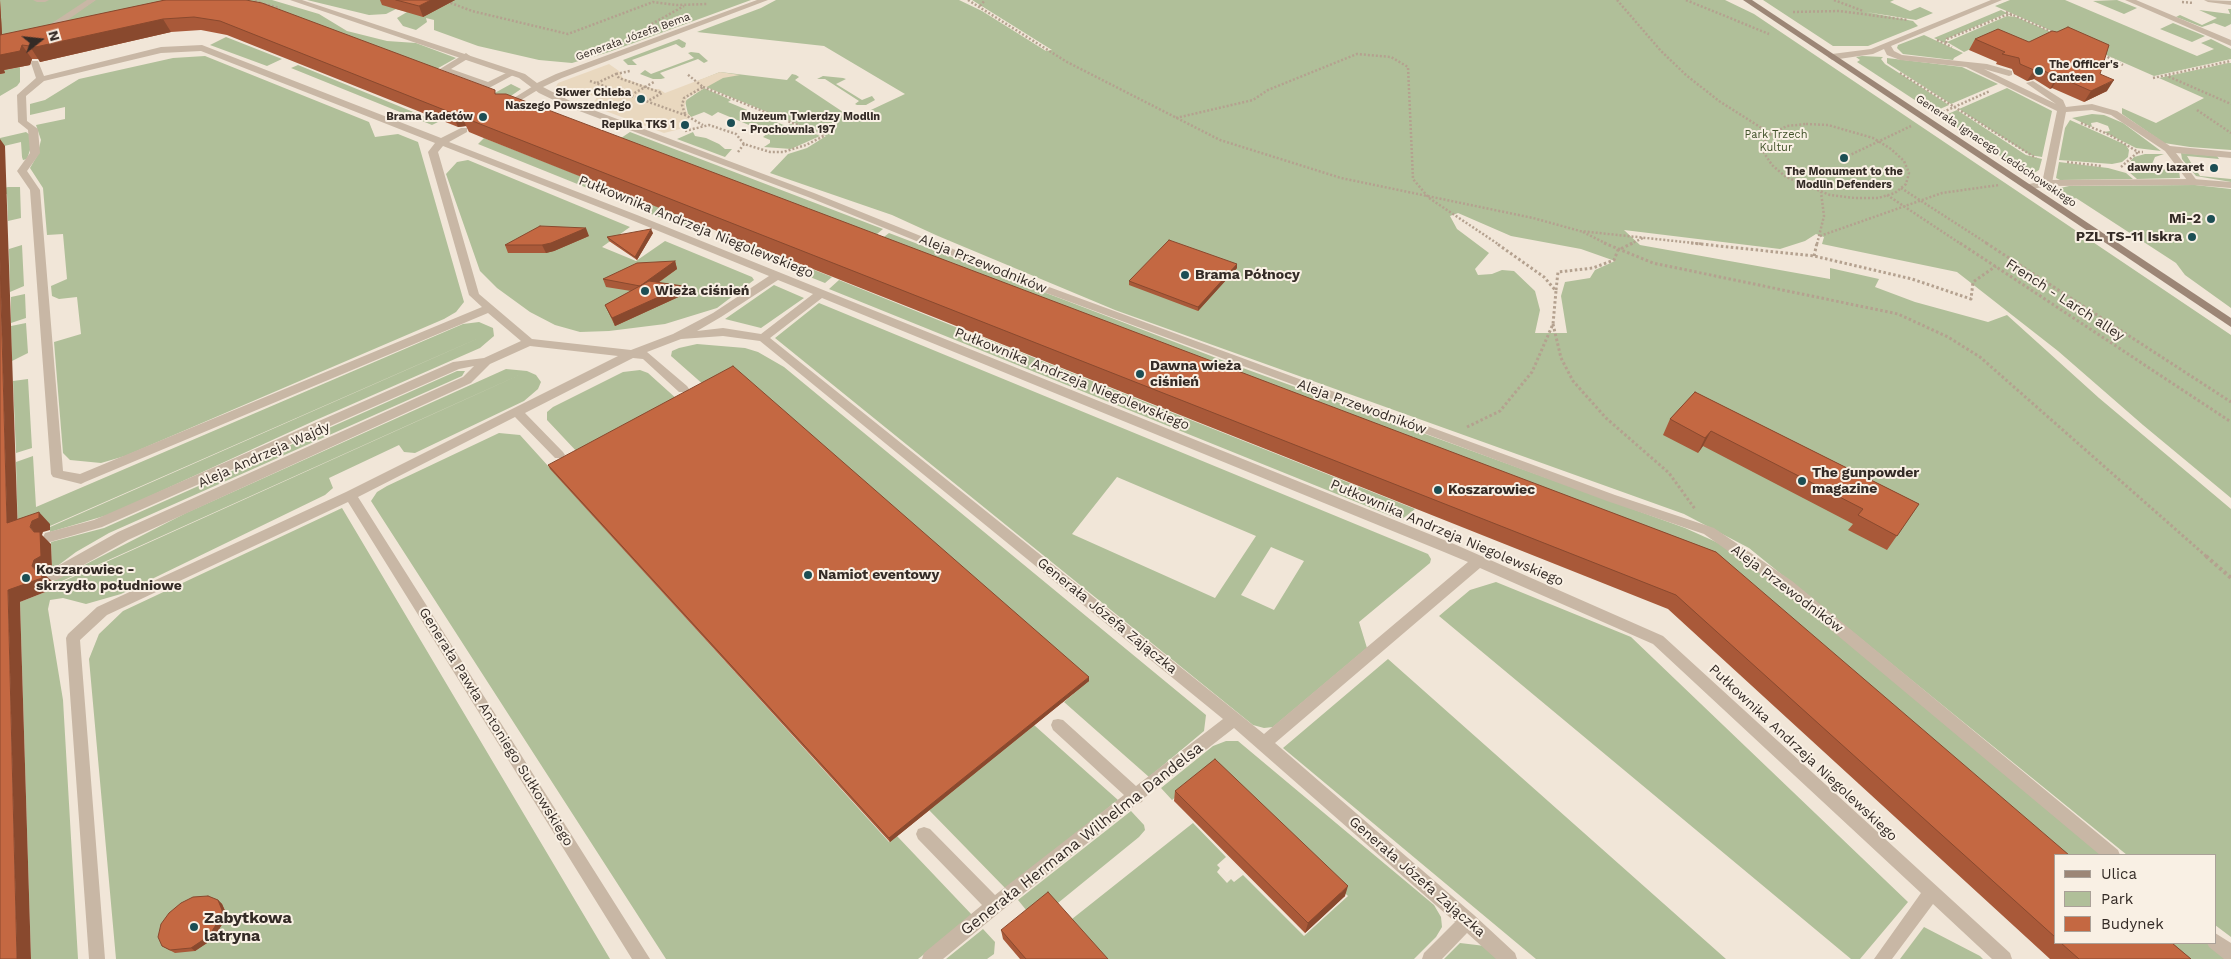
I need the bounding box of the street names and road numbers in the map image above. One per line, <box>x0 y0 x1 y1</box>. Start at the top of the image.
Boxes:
street label: Generała Józefa Bema <box>574 10 692 64</box>
street label: Generała Ignacego Ledóchowskiego <box>1913 92 2079 210</box>
street label: Pułkownika Andrzeja Niegolewskiego <box>576 172 816 282</box>
street label: Aleja Przewodników <box>917 231 1049 297</box>
street label: French - Larch alley <box>2003 255 2127 345</box>
street label: Pułkownika Andrzeja Niegolewskiego <box>952 324 1192 434</box>
street label: Aleja Przewodników <box>1295 376 1429 438</box>
street label: Aleja Andrzeja Wajdy <box>195 418 333 492</box>
street label: Pułkownika Andrzeja Niegolewskiego <box>1328 476 1566 590</box>
street label: Aleja Przewodników <box>1728 541 1846 637</box>
street label: Generała Józefa Zajączka <box>1034 554 1180 678</box>
street label: Generała Pawła Antoniego Sułkowskiego <box>415 605 577 849</box>
street label: Pułkownika Andrzeja Niegolewskiego <box>1705 661 1901 845</box>
street label: Generała Hermana Wilhelma Dandelsa <box>957 738 1207 940</box>
street label: Generała Józefa Zajączka <box>1345 813 1489 941</box>

